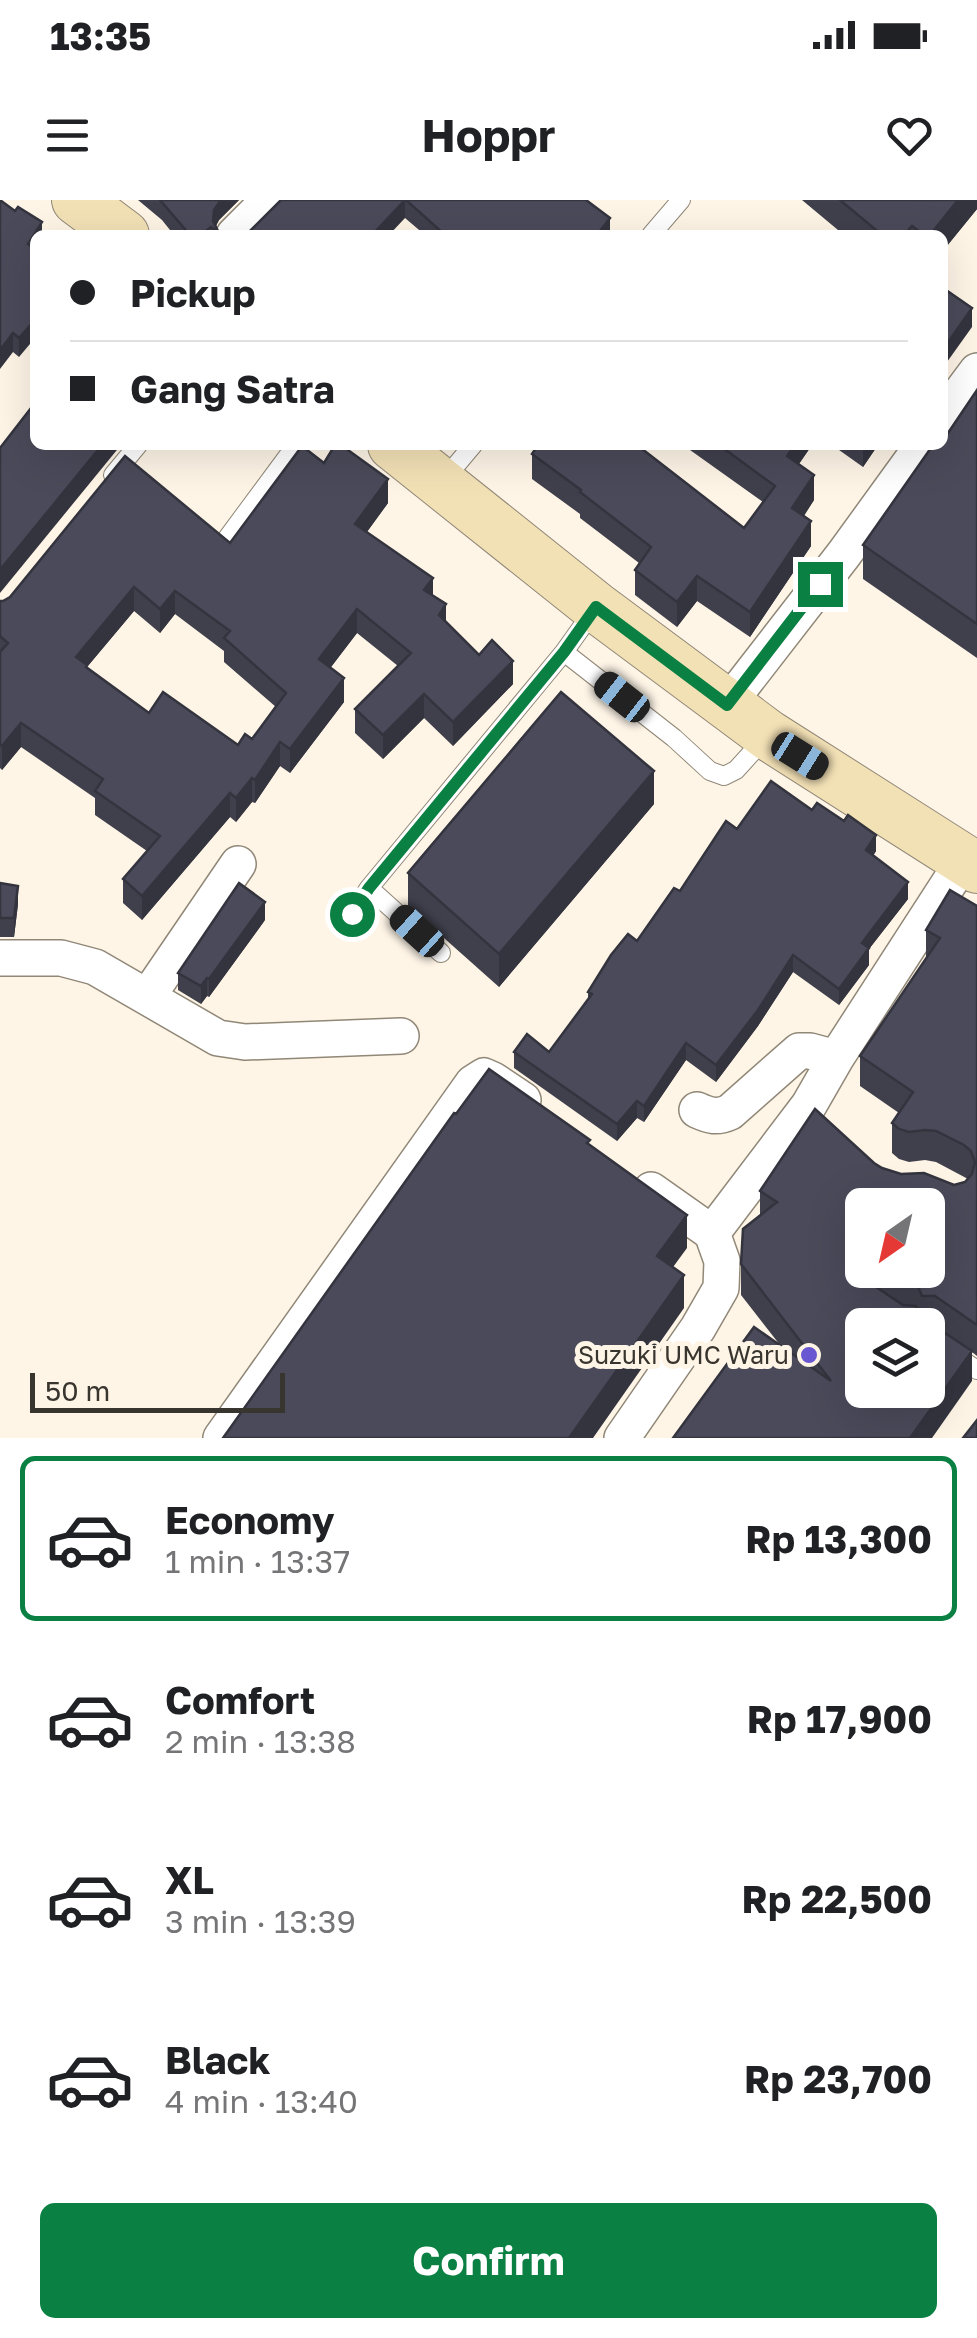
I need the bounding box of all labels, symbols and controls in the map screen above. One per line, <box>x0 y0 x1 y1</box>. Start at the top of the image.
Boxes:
text: 13:35 <box>50 13 151 58</box>
icon: menu <box>40 108 95 163</box>
text: Hoppr <box>421 108 556 162</box>
icon: heart <box>882 108 937 163</box>
text: Pickup <box>130 270 256 315</box>
text: Gang Satra <box>130 366 335 411</box>
route end <box>798 562 843 607</box>
car <box>589 667 655 727</box>
car <box>767 727 833 785</box>
route start <box>330 892 375 937</box>
car <box>385 900 449 962</box>
north arrow <box>845 1188 945 1288</box>
map controls <box>845 1188 945 1408</box>
button: layers <box>845 1308 945 1408</box>
place label: Suzuki UMC Waru <box>578 1339 789 1370</box>
marker: Suzuki UMC Waru <box>798 1344 820 1366</box>
scale bar <box>30 1368 285 1412</box>
text: 50 m <box>45 1374 110 1407</box>
icon: car <box>45 1494 135 1584</box>
text: Economy <box>165 1497 334 1542</box>
text: Rp 13,300 <box>745 1516 932 1561</box>
text: 1 min · 13:37 <box>165 1542 350 1580</box>
icon: car <box>45 1674 135 1764</box>
text: Comfort <box>165 1677 315 1722</box>
text: Rp 17,900 <box>747 1696 932 1741</box>
text: 2 min · 13:38 <box>165 1722 356 1760</box>
icon: car <box>45 1854 135 1944</box>
text: XL <box>165 1857 214 1902</box>
text: Rp 22,500 <box>742 1876 932 1921</box>
text: 3 min · 13:39 <box>165 1902 356 1940</box>
icon: car <box>45 2034 135 2124</box>
text: Black <box>165 2037 270 2082</box>
text: Rp 23,700 <box>744 2056 932 2101</box>
text: 4 min · 13:40 <box>165 2082 358 2120</box>
button: Confirm <box>40 2203 937 2318</box>

